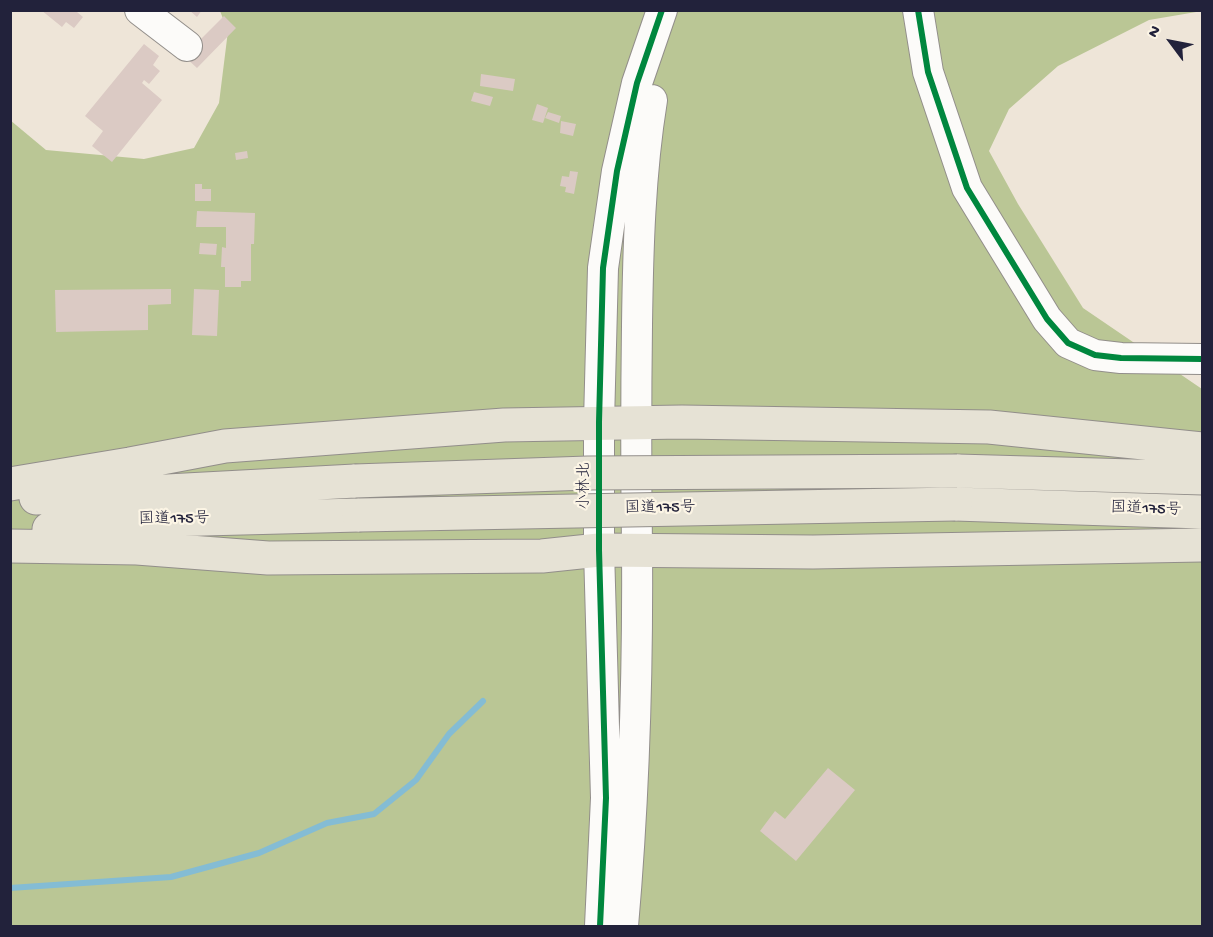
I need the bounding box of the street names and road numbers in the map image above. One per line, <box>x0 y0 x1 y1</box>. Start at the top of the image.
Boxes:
street label: 小林北 <box>576 462 596 510</box>
street label: 国道175号 <box>624 499 696 519</box>
street label: 国道175号 <box>1110 499 1182 521</box>
street label: 国道175号 <box>138 510 210 530</box>

